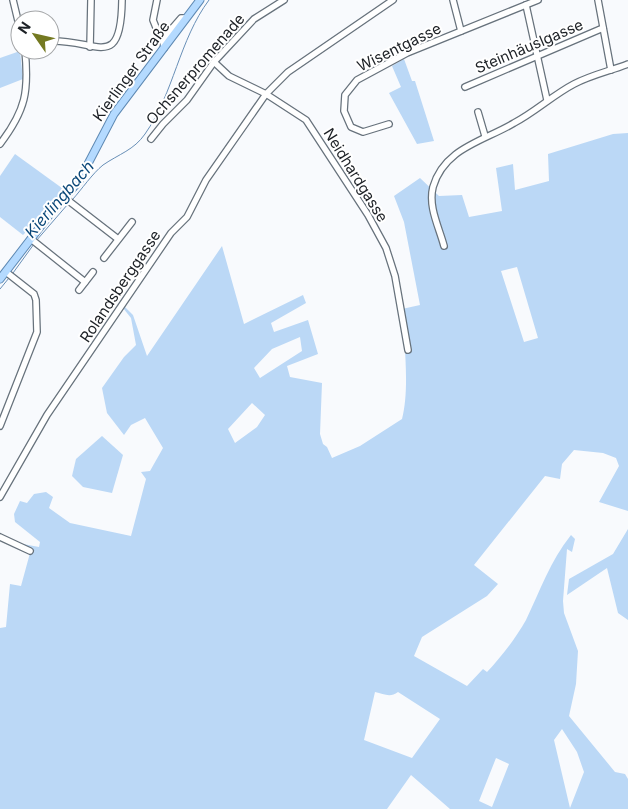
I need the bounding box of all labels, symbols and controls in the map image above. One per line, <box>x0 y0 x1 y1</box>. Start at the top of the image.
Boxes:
north arrow <box>10 10 60 60</box>
street label: Ochsnerpromenade <box>142 10 248 128</box>
street label: Steinhäuslgasse <box>472 15 586 77</box>
street label: Kierlinger Straße <box>88 17 174 125</box>
text: N <box>14 18 34 37</box>
street label: Wisentgasse <box>354 19 444 75</box>
street label: Neidhardgasse <box>320 125 392 225</box>
water label: Kierlingbach <box>20 156 98 242</box>
street label: Rolandsberggasse <box>75 226 165 346</box>

